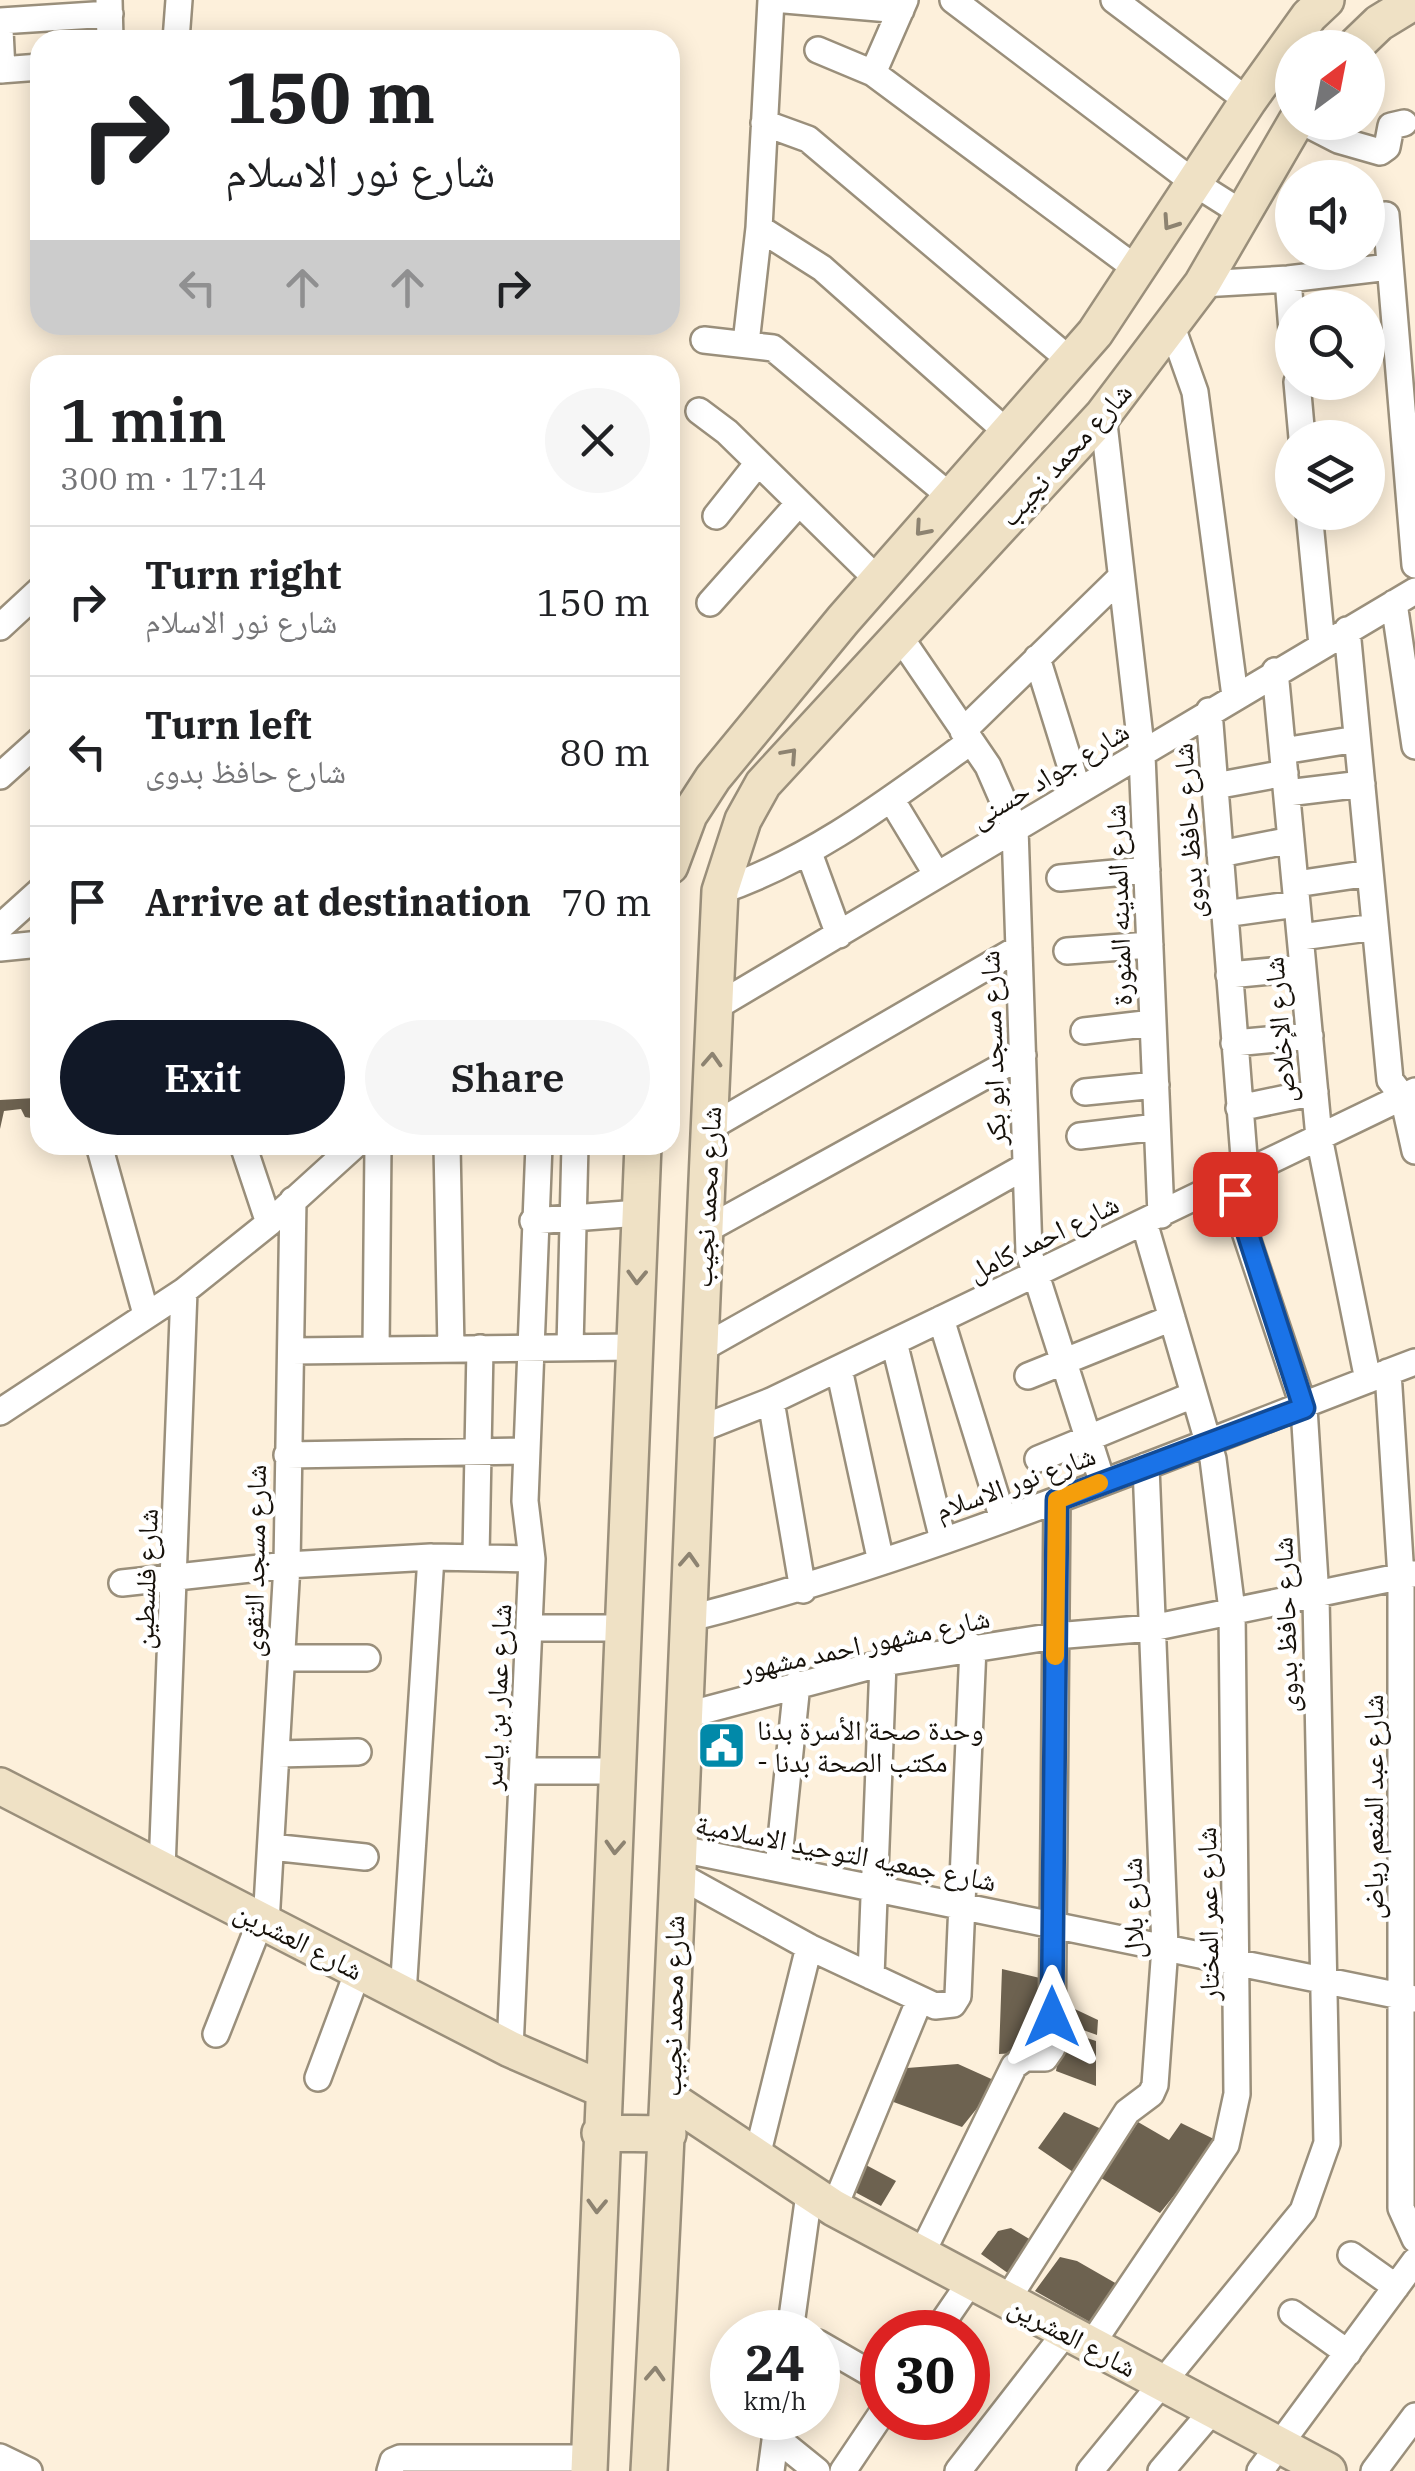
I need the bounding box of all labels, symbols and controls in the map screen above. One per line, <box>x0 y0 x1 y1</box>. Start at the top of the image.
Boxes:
north arrow <box>1275 30 1385 140</box>
map controls <box>1275 30 1385 530</box>
text: 150 m <box>225 51 435 142</box>
icon: right <box>60 70 190 200</box>
text: شارع نور الاسلام <box>225 141 495 199</box>
button: sound <box>1275 160 1385 270</box>
one-way arrow <box>1164 211 1182 230</box>
icon: left <box>170 260 225 315</box>
icon: ahead <box>275 260 330 315</box>
icon: ahead <box>380 260 435 315</box>
icon: right <box>485 260 540 315</box>
button: search <box>1275 290 1385 400</box>
street label: شارع محمد نجيب <box>990 374 1140 534</box>
text: 1 min <box>60 380 227 459</box>
button: close <box>545 388 650 493</box>
button: layers <box>1275 420 1385 530</box>
text: 300 m · 17:14 <box>60 457 267 499</box>
one-way arrow <box>916 518 934 536</box>
text: Turn right <box>145 550 341 599</box>
icon: right <box>60 574 115 629</box>
text: 150 m <box>537 577 650 626</box>
text: شارع نور الاسلام <box>145 600 337 642</box>
text: Turn left <box>145 700 312 749</box>
street label: شارع جواد حسنى <box>963 712 1135 836</box>
icon: left <box>60 724 115 779</box>
text: 80 m <box>559 727 650 776</box>
street label: شارع حافظ بدوى <box>1163 742 1213 920</box>
one-way arrow <box>778 748 796 767</box>
text: شارع حافظ بدوى <box>145 750 346 792</box>
street label: شارع المدينه المنورة <box>1096 804 1140 1006</box>
icon: arrive <box>60 874 115 929</box>
text: Arrive at destination <box>145 877 531 926</box>
text: 70 m <box>561 877 652 926</box>
street label: شارع مسجد ابو بكر <box>970 950 1014 1147</box>
street label: شارع الإخلاص <box>1254 955 1304 1105</box>
button: Exit <box>60 1020 345 1135</box>
button: Share <box>365 1020 650 1135</box>
one-way arrow <box>701 1052 722 1068</box>
street label: شارع محمد نجيب <box>683 1105 729 1289</box>
pin <box>1193 1152 1278 1237</box>
icon: arrive <box>1208 1167 1263 1222</box>
street label: شارع احمد كامل <box>961 1185 1125 1289</box>
one-way arrow <box>627 1270 648 1286</box>
street label: شارع نور الاسلام <box>930 1436 1101 1529</box>
street label: شارع مسجد التقوى <box>234 1464 274 1658</box>
street label: شارع فلسطين <box>124 1508 166 1650</box>
street label: شارع حافظ بدوى <box>1263 1536 1307 1714</box>
one-way arrow <box>679 1551 700 1567</box>
street label: شارع مشهور احمد مشهور <box>736 1599 993 1688</box>
street label: شارع عمار بن ياسر <box>473 1603 519 1792</box>
street label: شارع عبد المنعم رياض <box>1354 1694 1392 1920</box>
place label: وحدة صحة الأسرة بدنا - مكتب الصحة بدنا <box>757 1711 984 1780</box>
public building icon: وحدة صحة الأسرة بدنا - مكتب الصحة بدنا <box>696 1719 748 1771</box>
street label: شارع جمعيه التوحيد الاسلامية <box>693 1805 999 1899</box>
street label: شارع عمر المختار <box>1187 1827 1227 2002</box>
one-way arrow <box>605 1839 626 1855</box>
street label: شارع بلال <box>1113 1857 1151 1959</box>
street label: شارع العشرين <box>228 1892 370 1988</box>
street label: شارع محمد نجيب <box>652 1915 692 2097</box>
position arrow <box>1000 1965 1104 2069</box>
one-way arrow <box>587 2199 608 2215</box>
street label: شارع العشرين <box>1003 2287 1143 2385</box>
speed limit sign: 30 <box>860 2310 990 2440</box>
text: 24 <box>745 2330 805 2395</box>
one-way arrow <box>644 2365 665 2381</box>
text: km/h <box>743 2384 807 2417</box>

